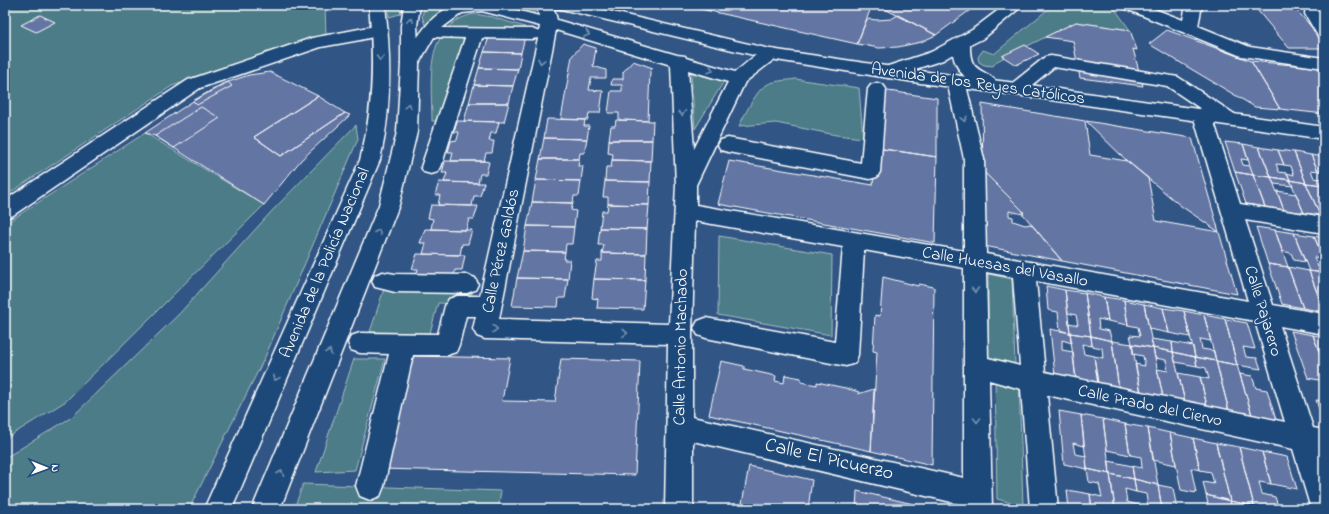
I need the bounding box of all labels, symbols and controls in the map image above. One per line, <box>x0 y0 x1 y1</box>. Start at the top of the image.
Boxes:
one-way arrow <box>405 17 414 23</box>
one-way arrow <box>583 29 590 38</box>
one-way arrow <box>376 55 384 61</box>
street label: Avenida de los Reyes Católicos <box>869 57 1087 112</box>
one-way arrow <box>538 58 546 64</box>
one-way arrow <box>708 66 715 74</box>
one-way arrow <box>404 103 412 109</box>
one-way arrow <box>678 110 686 116</box>
one-way arrow <box>960 116 968 122</box>
street label: Avenida de la Policía Nacional <box>273 164 377 362</box>
street label: Calle Pérez Galdós <box>476 187 526 315</box>
one-way arrow <box>373 228 381 235</box>
street label: Calle Huesas del Vasallo <box>920 240 1090 294</box>
street label: Calle Pajarero <box>1237 263 1289 360</box>
street label: Calle Antonio Machado <box>667 268 695 426</box>
one-way arrow <box>971 287 979 293</box>
one-way arrow <box>492 325 498 333</box>
one-way arrow <box>622 328 628 337</box>
one-way arrow <box>325 349 333 356</box>
one-way arrow <box>273 373 281 381</box>
street label: Calle Prado del Ciervo <box>1076 378 1225 434</box>
one-way arrow <box>973 417 981 423</box>
street label: Calle El Picuerzo <box>762 431 896 489</box>
north arrow <box>26 448 66 488</box>
text: N <box>47 464 63 472</box>
one-way arrow <box>276 469 284 477</box>

